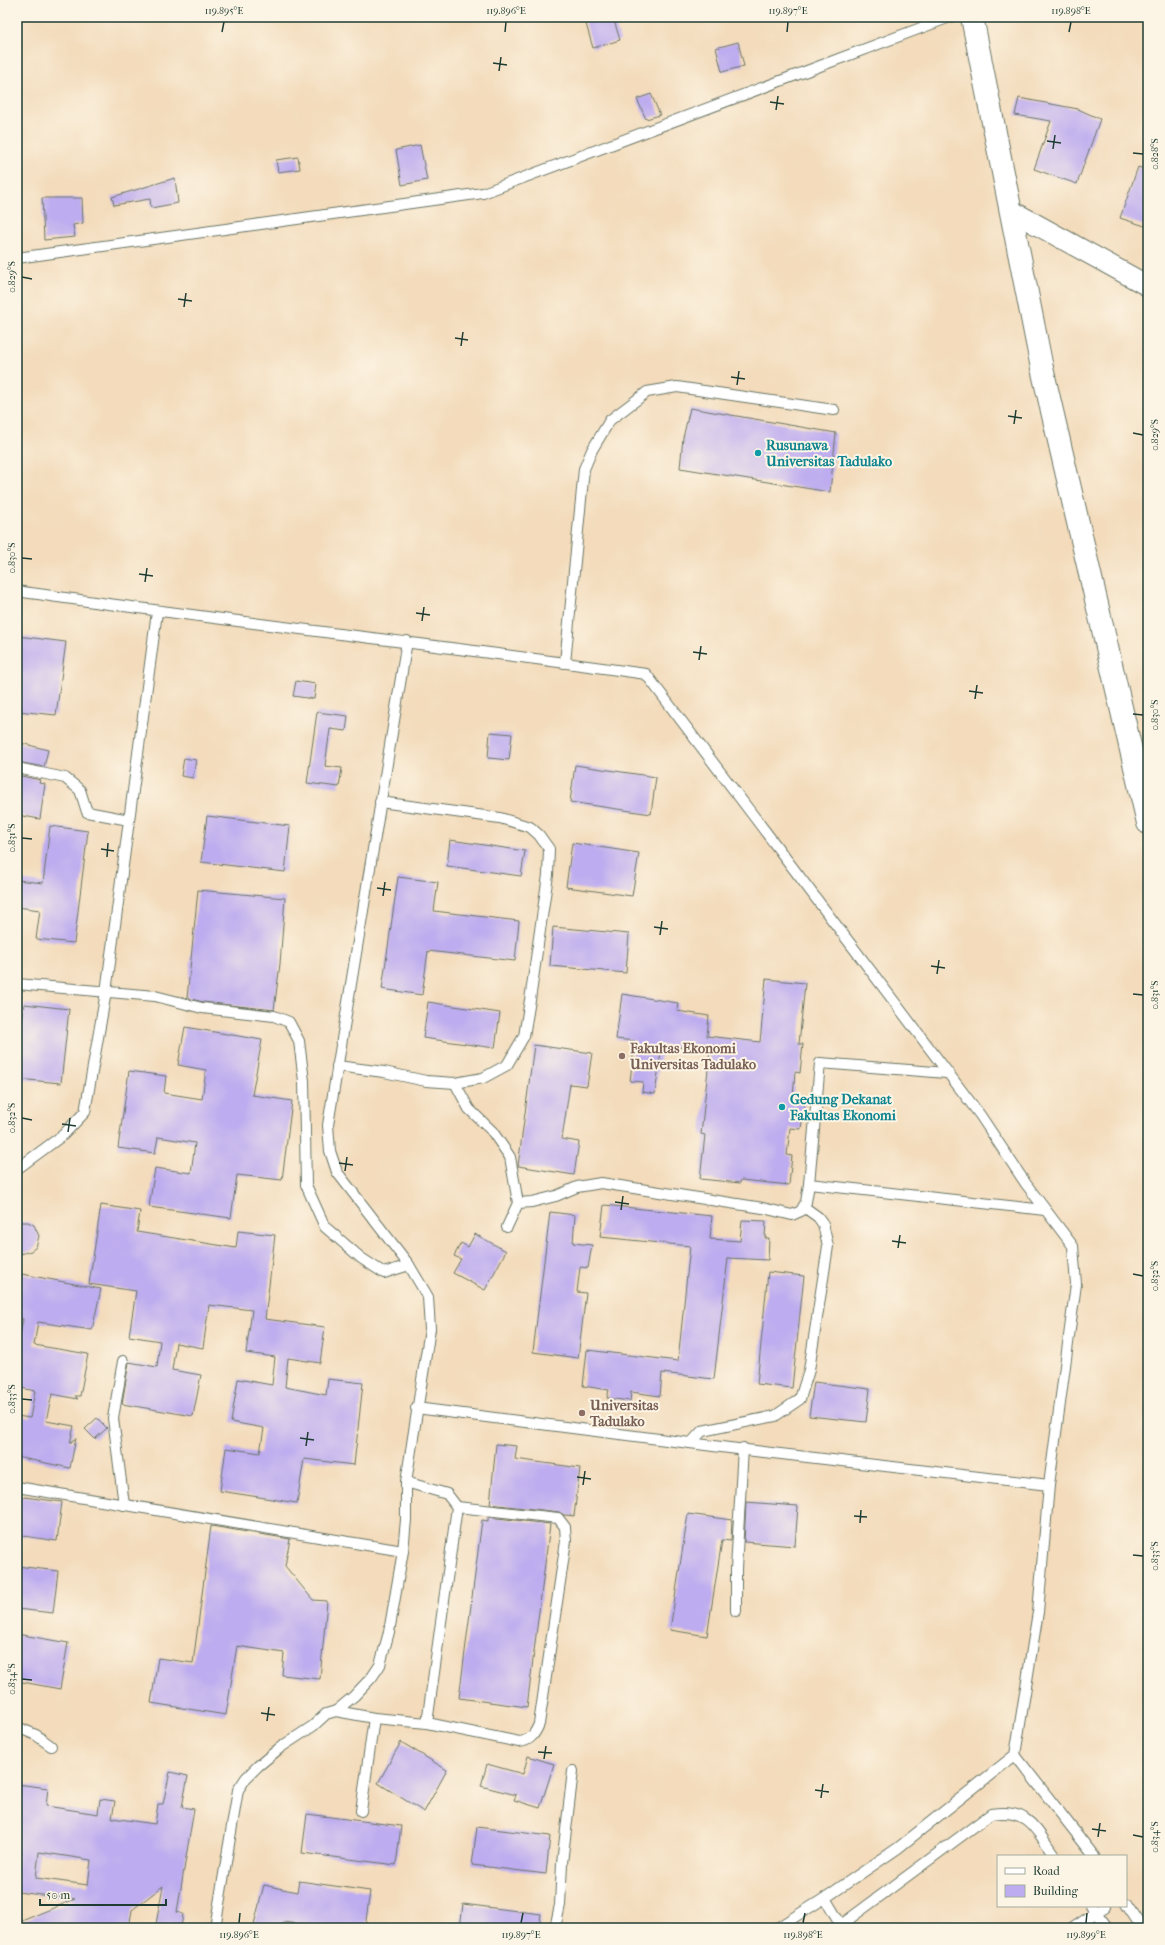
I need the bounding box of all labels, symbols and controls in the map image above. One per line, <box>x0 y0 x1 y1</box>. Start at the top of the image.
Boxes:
text: 119.895°E <box>205 5 243 17</box>
text: 119.896°E <box>486 5 526 17</box>
text: 119.897°E <box>768 5 808 17</box>
text: 119.898°E <box>1051 5 1091 17</box>
text: 0.828°S <box>1149 138 1161 170</box>
text: 0.829°S <box>6 261 18 293</box>
text: 0.829°S <box>1149 419 1161 451</box>
place label: Rusunawa Universitas Tadulako <box>765 437 892 470</box>
marker: Rusunawa Universitas Tadulako <box>753 448 763 458</box>
text: 0.830°S <box>6 543 18 573</box>
text: 0.830°S <box>1149 700 1161 730</box>
text: 0.831°S <box>6 824 18 852</box>
text: 0.831°S <box>1149 981 1161 1009</box>
place label: Fakultas Ekonomi Universitas Tadulako <box>629 1040 756 1073</box>
marker: Fakultas Ekonomi Universitas Tadulako <box>617 1051 627 1061</box>
place label: Gedung Dekanat Fakultas Ekonomi <box>789 1091 897 1124</box>
marker: Gedung Dekanat Fakultas Ekonomi <box>777 1102 787 1112</box>
text: 0.832°S <box>6 1103 18 1133</box>
text: 0.832°S <box>1149 1261 1161 1291</box>
text: 0.833°S <box>6 1384 18 1414</box>
place label: Universitas Tadulako <box>589 1397 659 1430</box>
marker: Universitas Tadulako <box>577 1408 587 1418</box>
text: 0.833°S <box>1149 1541 1161 1571</box>
text: 0.834°S <box>6 1663 18 1695</box>
text: 0.834°S <box>1149 1821 1161 1853</box>
legend <box>997 1855 1127 1907</box>
text: Road <box>1033 1864 1060 1878</box>
scale bar <box>40 1881 166 1907</box>
text: Building <box>1033 1884 1078 1898</box>
text: 50 m <box>46 1888 70 1902</box>
text: 119.896°E <box>219 1929 259 1941</box>
text: 119.897°E <box>501 1929 541 1941</box>
text: 119.898°E <box>783 1929 823 1941</box>
text: 119.899°E <box>1066 1929 1106 1941</box>

